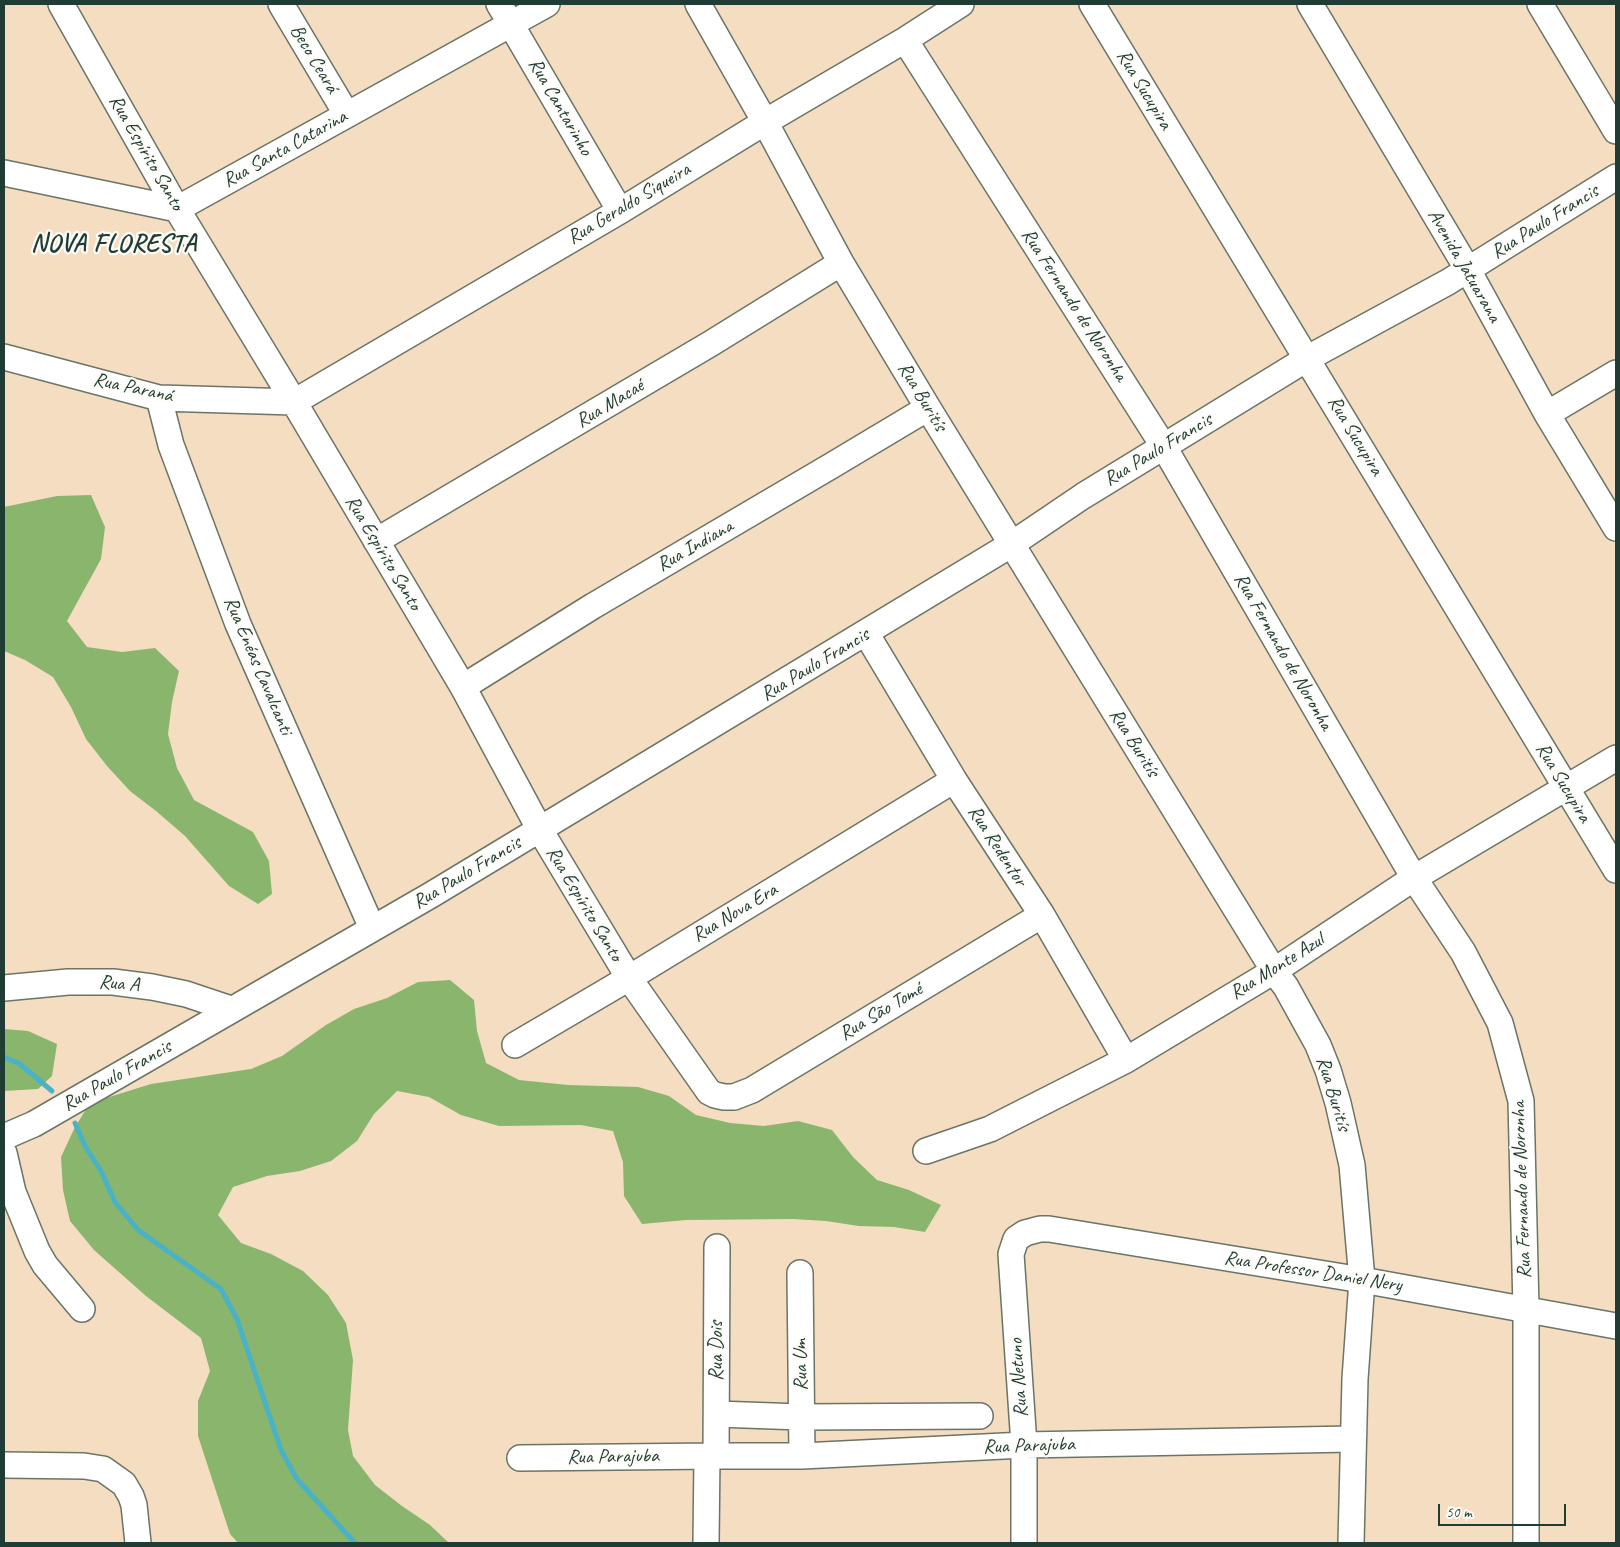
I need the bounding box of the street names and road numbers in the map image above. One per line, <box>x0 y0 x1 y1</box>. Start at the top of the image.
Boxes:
street label: Beco Ceará <box>284 20 344 98</box>
street label: Rua Sucupira <box>1111 46 1177 134</box>
street label: Rua Cantarinho <box>523 54 597 160</box>
street label: Rua Espírito Santo <box>103 91 189 215</box>
street label: Rua Santa Catarina <box>219 105 351 193</box>
street label: Rua Geraldo Siqueira <box>563 158 695 250</box>
street label: Rua Paulo Francis <box>1487 179 1603 265</box>
street label: Avenida Jatuarana <box>1422 205 1506 327</box>
street label: Rua Fernando de Noronha <box>1016 224 1132 386</box>
street label: Rua Buritís <box>892 358 952 436</box>
street label: Rua Paraná <box>91 368 175 408</box>
street label: Rua Macaé <box>572 374 648 434</box>
street label: Rua Sucupira <box>1322 392 1388 480</box>
street label: Rua Paulo Francis <box>1100 408 1216 492</box>
street label: Rua Espírito Santo <box>339 491 427 615</box>
street label: Rua Indiana <box>653 515 737 577</box>
street label: Rua Fernando de Noronha <box>1228 569 1338 735</box>
street label: Rua Enéas Cavalcanti <box>218 593 298 739</box>
street label: Rua Paulo Francis <box>757 623 873 707</box>
street label: Rua Buritís <box>1104 704 1164 782</box>
street label: Rua Sucupira <box>1530 739 1596 827</box>
street label: Rua Redentor <box>962 801 1032 891</box>
street label: Rua Paulo Francis <box>409 831 525 915</box>
street label: Rua Espírito Santo <box>540 842 628 966</box>
street label: Rua Nova Era <box>688 878 782 948</box>
street label: Rua Monte Azul <box>1226 929 1328 1005</box>
street label: Rua A <box>98 970 140 998</box>
street label: Rua São Tomé <box>835 978 927 1046</box>
street label: Rua Paulo Francis <box>58 1035 176 1117</box>
street label: Rua Buritís <box>1310 1054 1356 1134</box>
street label: Rua Fernando de Noronha <box>1507 1101 1537 1279</box>
street label: Rua Professor Daniel Nery <box>1222 1246 1404 1298</box>
street label: Rua Dois <box>705 1321 729 1381</box>
street label: Rua Netuno <box>1004 1338 1034 1418</box>
street label: Rua Um <box>789 1339 813 1391</box>
street label: Rua Parajuba <box>983 1432 1075 1460</box>
street label: Rua Parajuba <box>567 1444 659 1470</box>

